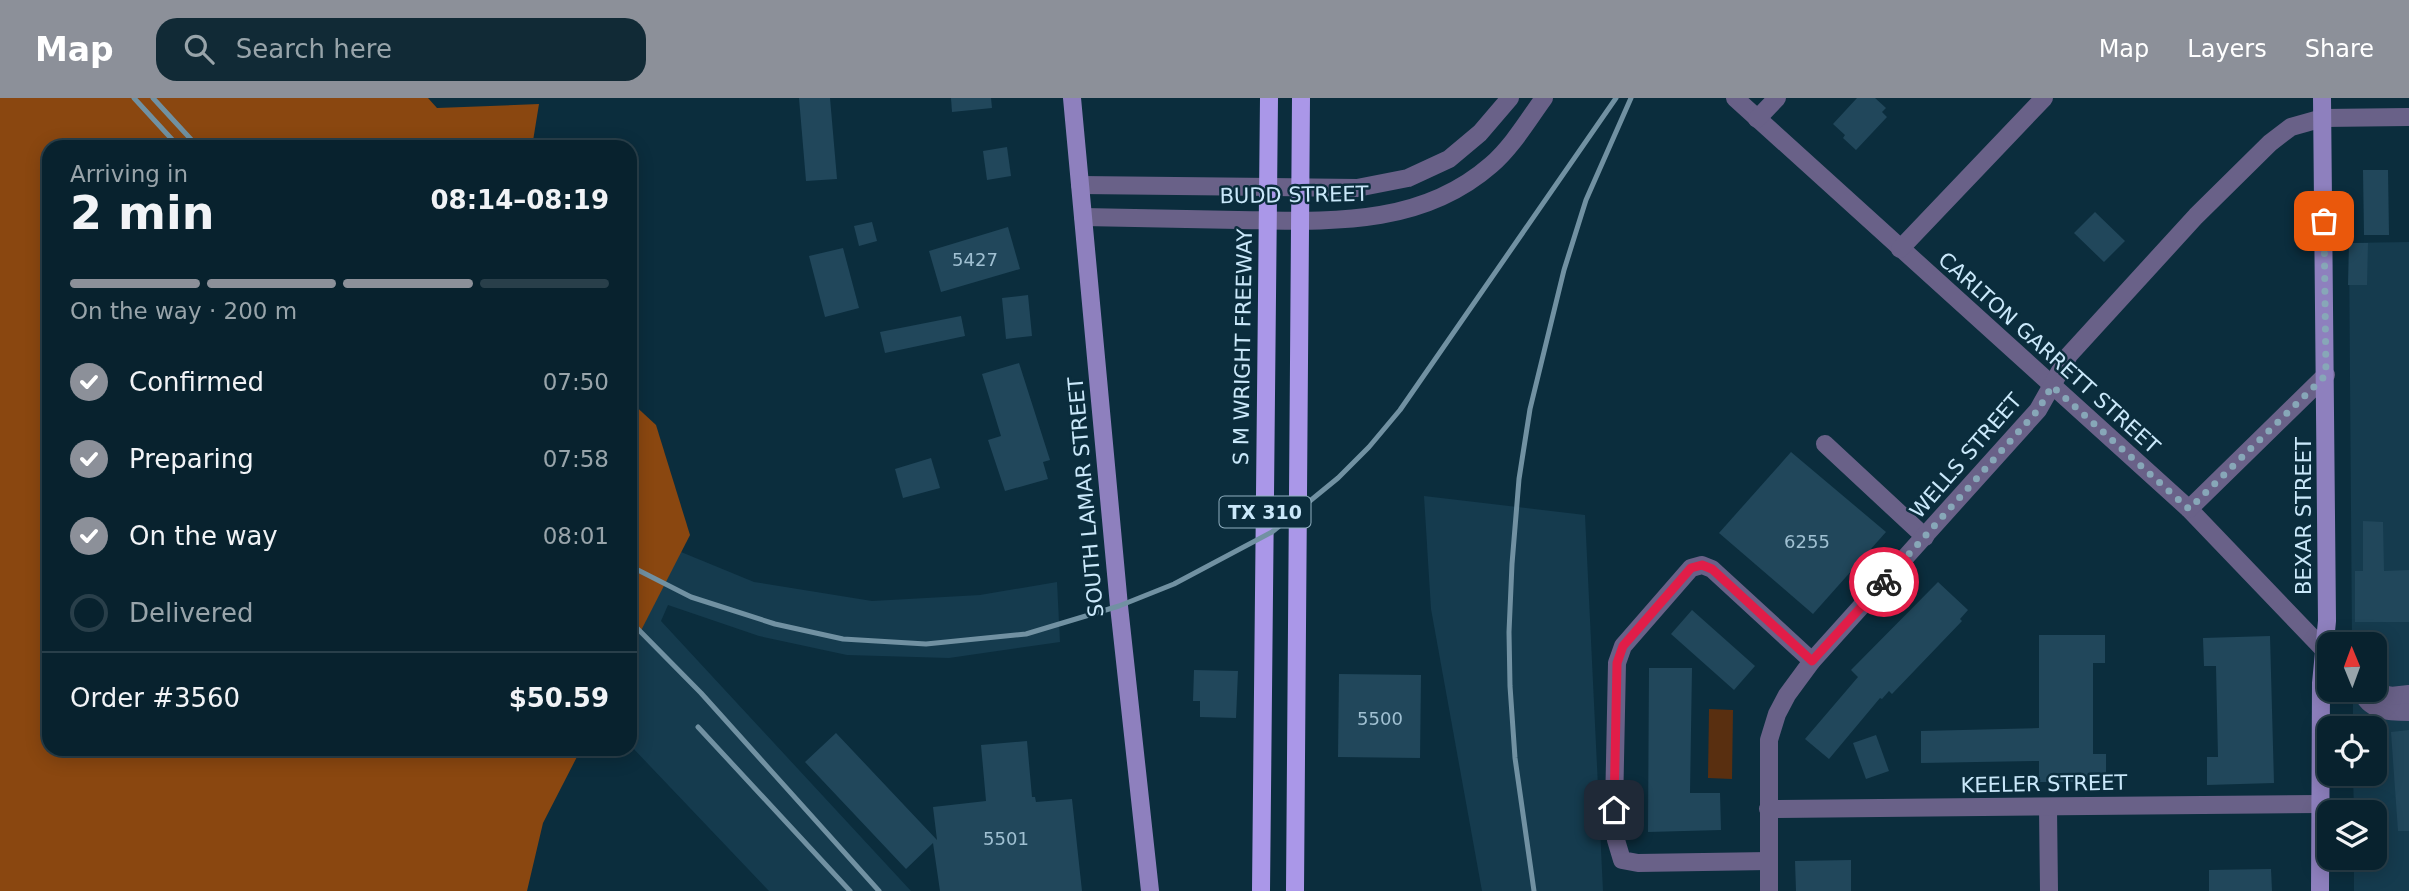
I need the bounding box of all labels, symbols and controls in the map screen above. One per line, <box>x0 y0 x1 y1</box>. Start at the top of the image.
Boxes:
search box <box>156 18 646 81</box>
text: Map <box>35 30 114 69</box>
icon: search <box>180 30 218 68</box>
text: Search here <box>236 34 392 64</box>
text: Map <box>2099 35 2149 63</box>
text: Layers <box>2187 35 2267 63</box>
text: Share <box>2305 35 2374 63</box>
text: Arriving in <box>70 161 188 187</box>
street label: BUDD STREET <box>1219 182 1369 208</box>
text: 08:14–08:19 <box>430 185 609 215</box>
text: 2 min <box>70 186 214 240</box>
pin <box>2294 191 2354 251</box>
icon: bag <box>2305 202 2343 240</box>
street label: S M WRIGHT FREEWAY <box>1229 228 1257 465</box>
street label: CARLTON GARRETT STREET <box>1933 247 2165 459</box>
house number: 5427 <box>952 249 998 270</box>
text: On the way · 200 m <box>70 298 297 324</box>
icon: check <box>70 363 108 401</box>
text: Confirmed <box>129 367 264 397</box>
text: 07:50 <box>543 369 609 395</box>
street label: SOUTH LAMAR STREET <box>1064 376 1108 618</box>
street label: WELLS STREET <box>1905 389 2027 523</box>
street label: BEXAR STREET <box>2292 437 2316 595</box>
icon: check <box>70 440 108 478</box>
text: Preparing <box>129 444 254 474</box>
text: 07:58 <box>543 446 609 472</box>
road number: TX 310 <box>1220 496 1310 528</box>
icon: check <box>70 517 108 555</box>
text: On the way <box>129 521 278 551</box>
text: 08:01 <box>543 523 609 549</box>
house number: 6255 <box>1784 531 1830 552</box>
courier <box>1849 547 1919 617</box>
icon: bike <box>1865 563 1903 601</box>
text: Delivered <box>129 598 253 628</box>
north arrow <box>2317 632 2387 702</box>
map controls <box>2317 632 2387 870</box>
text: Order #3560 <box>70 683 240 713</box>
text: $50.59 <box>509 683 609 713</box>
house number: 5500 <box>1357 708 1403 729</box>
button: locate <box>2317 716 2387 786</box>
street label: KEELER STREET <box>1960 771 2128 797</box>
pin <box>1584 780 1644 840</box>
icon: home <box>1595 791 1633 829</box>
button: layers <box>2317 800 2387 870</box>
house number: 5501 <box>983 828 1029 849</box>

